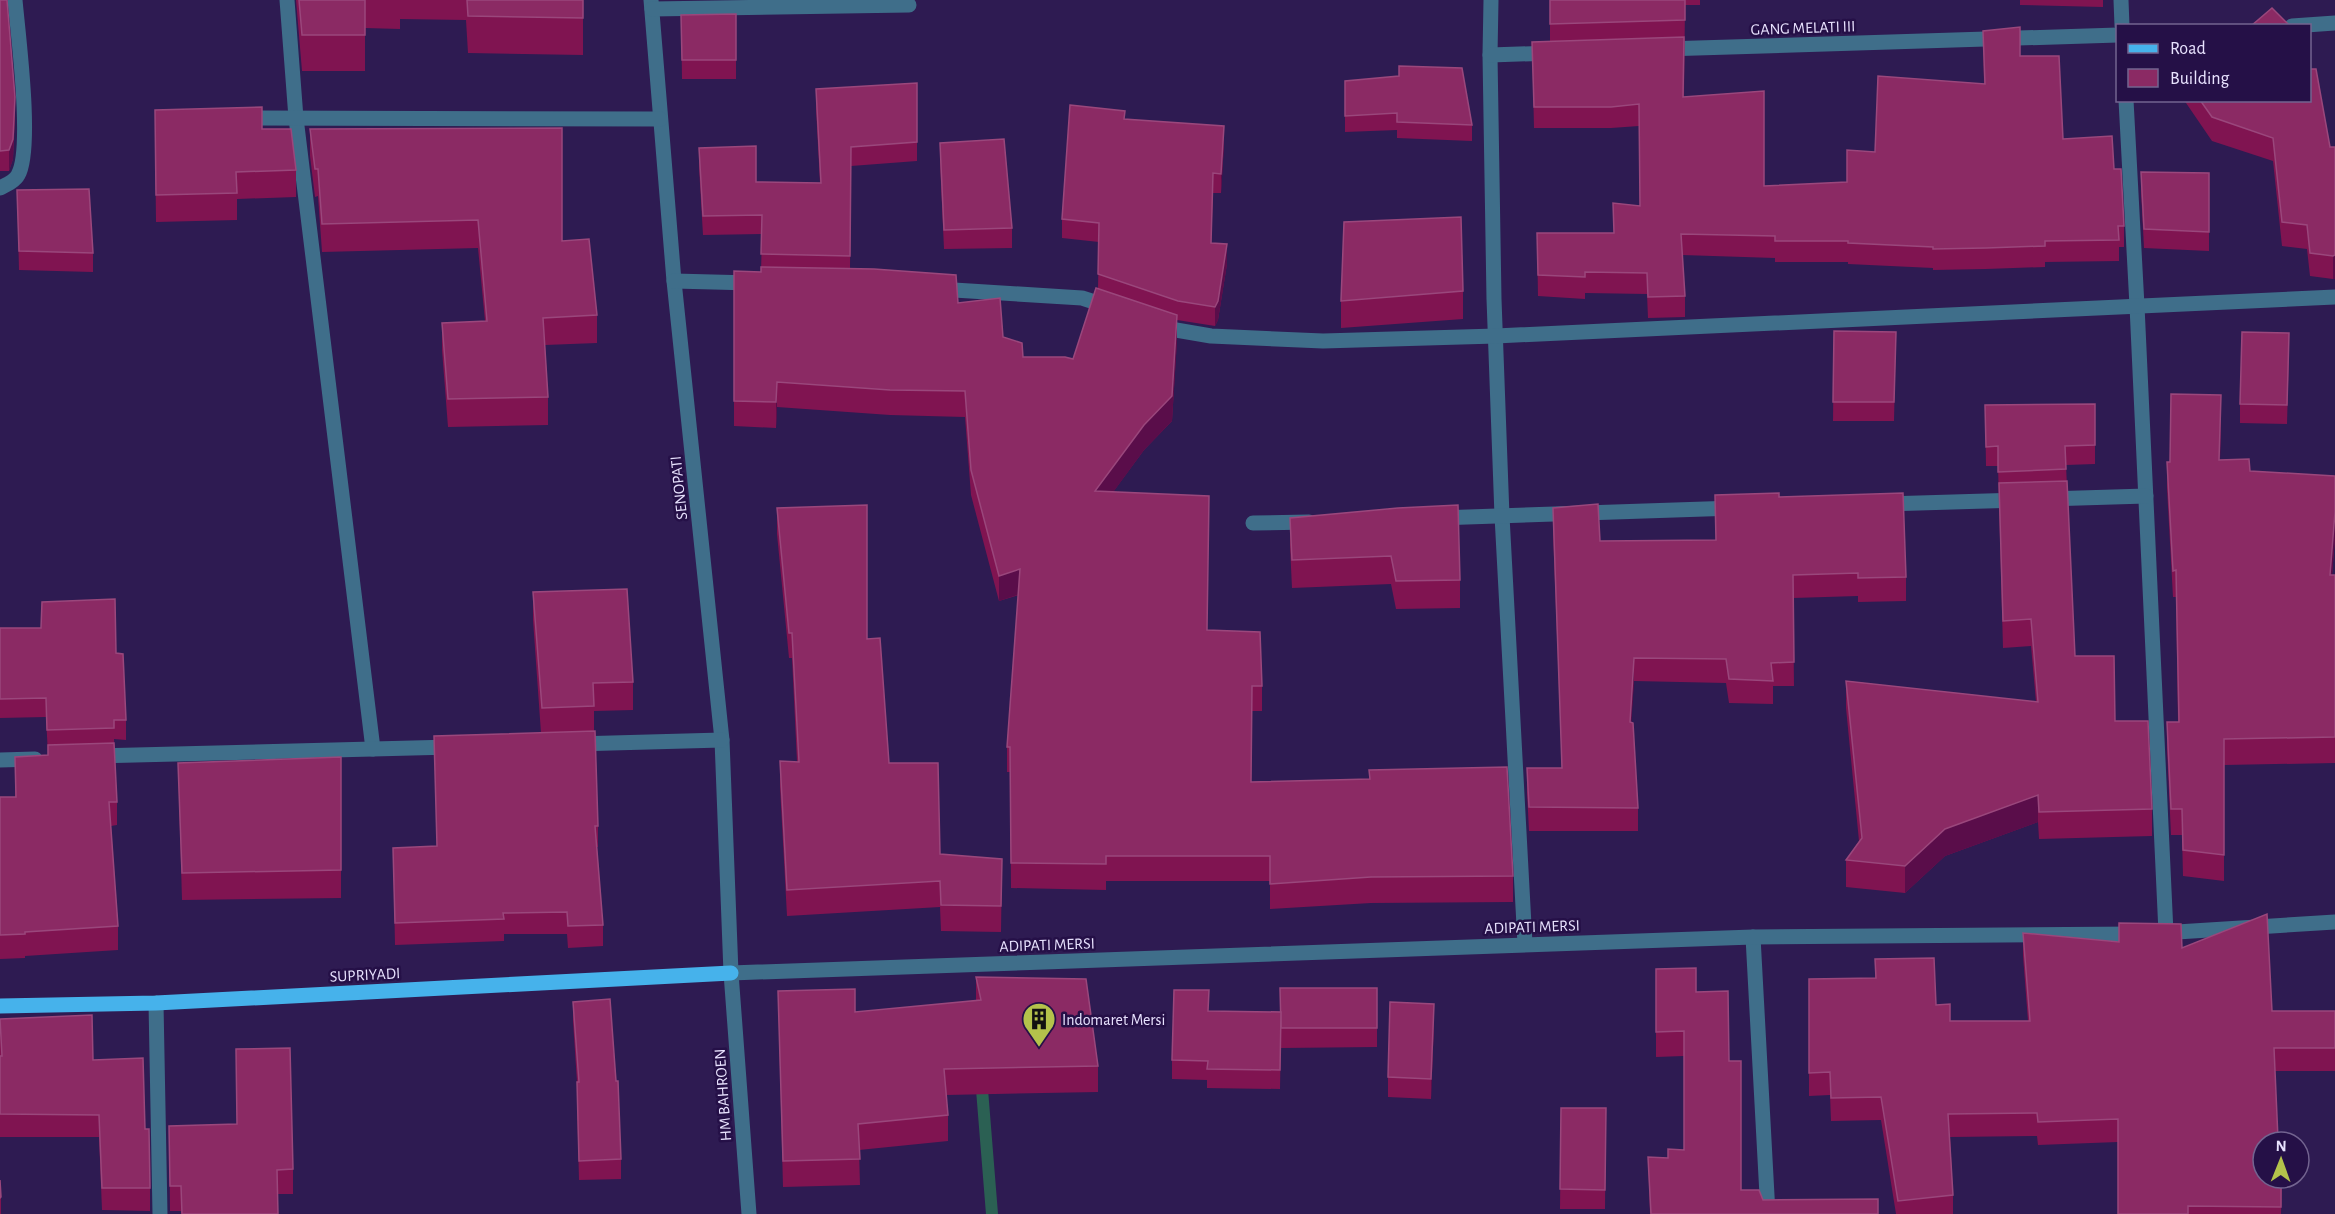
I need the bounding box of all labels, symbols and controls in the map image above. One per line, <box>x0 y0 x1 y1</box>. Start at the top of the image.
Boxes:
street label: GANG MELATI III <box>1750 18 1856 38</box>
legend <box>2116 24 2311 102</box>
text: Road <box>2170 40 2206 58</box>
text: Building <box>2170 70 2230 88</box>
street label: SENOPATI <box>668 455 690 521</box>
street label: ADIPATI MERSI <box>1484 917 1580 937</box>
street label: ADIPATI MERSI <box>999 935 1095 955</box>
street label: SUPRIYADI <box>329 965 401 985</box>
building icon: Indomaret Mersi <box>1021 1001 1057 1048</box>
place label: Indomaret Mersi <box>1062 1012 1165 1028</box>
street label: HM BAHROEN <box>712 1048 734 1142</box>
north arrow <box>2251 1130 2311 1190</box>
text: N <box>2276 1138 2287 1154</box>

